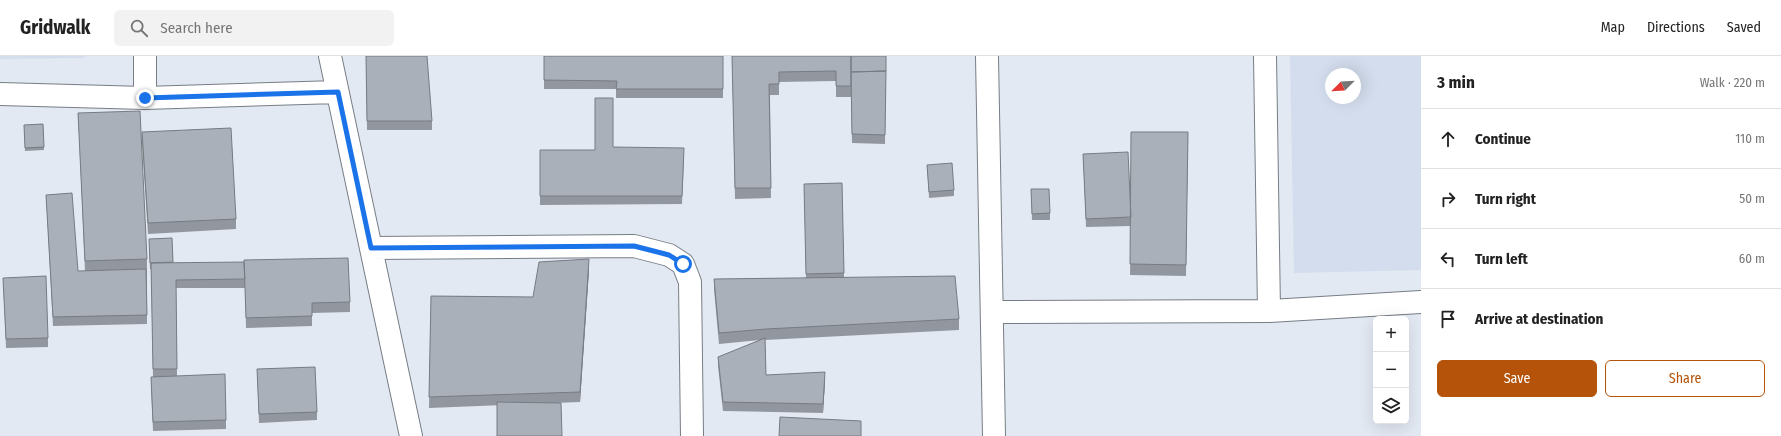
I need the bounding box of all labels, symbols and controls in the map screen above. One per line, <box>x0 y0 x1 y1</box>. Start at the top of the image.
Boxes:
search box <box>114 10 394 46</box>
text: Gridwalk <box>20 16 90 39</box>
icon: search <box>128 17 150 39</box>
text: Search here <box>160 19 233 37</box>
text: Map <box>1601 19 1625 36</box>
text: Directions <box>1647 19 1705 36</box>
text: Saved <box>1727 19 1761 36</box>
north arrow <box>1325 68 1361 104</box>
text: 3 min <box>1437 72 1475 93</box>
text: Walk · 220 m <box>1700 75 1765 90</box>
route end <box>136 89 154 107</box>
icon: ahead <box>1437 128 1459 150</box>
text: Continue <box>1475 130 1531 148</box>
text: 110 m <box>1735 131 1765 146</box>
icon: right <box>1437 188 1459 210</box>
text: Turn right <box>1475 190 1536 208</box>
text: 50 m <box>1739 191 1765 206</box>
icon: left <box>1437 248 1459 270</box>
text: Turn left <box>1475 250 1528 268</box>
text: 60 m <box>1739 251 1765 266</box>
route start <box>674 255 692 273</box>
icon: arrive <box>1437 308 1459 330</box>
text: Arrive at destination <box>1475 310 1603 328</box>
map controls <box>1373 316 1409 424</box>
button: + <box>1373 316 1409 352</box>
button: − <box>1373 352 1409 388</box>
button: Save <box>1437 360 1597 397</box>
button: Share <box>1605 360 1765 397</box>
button: layers <box>1373 388 1409 424</box>

